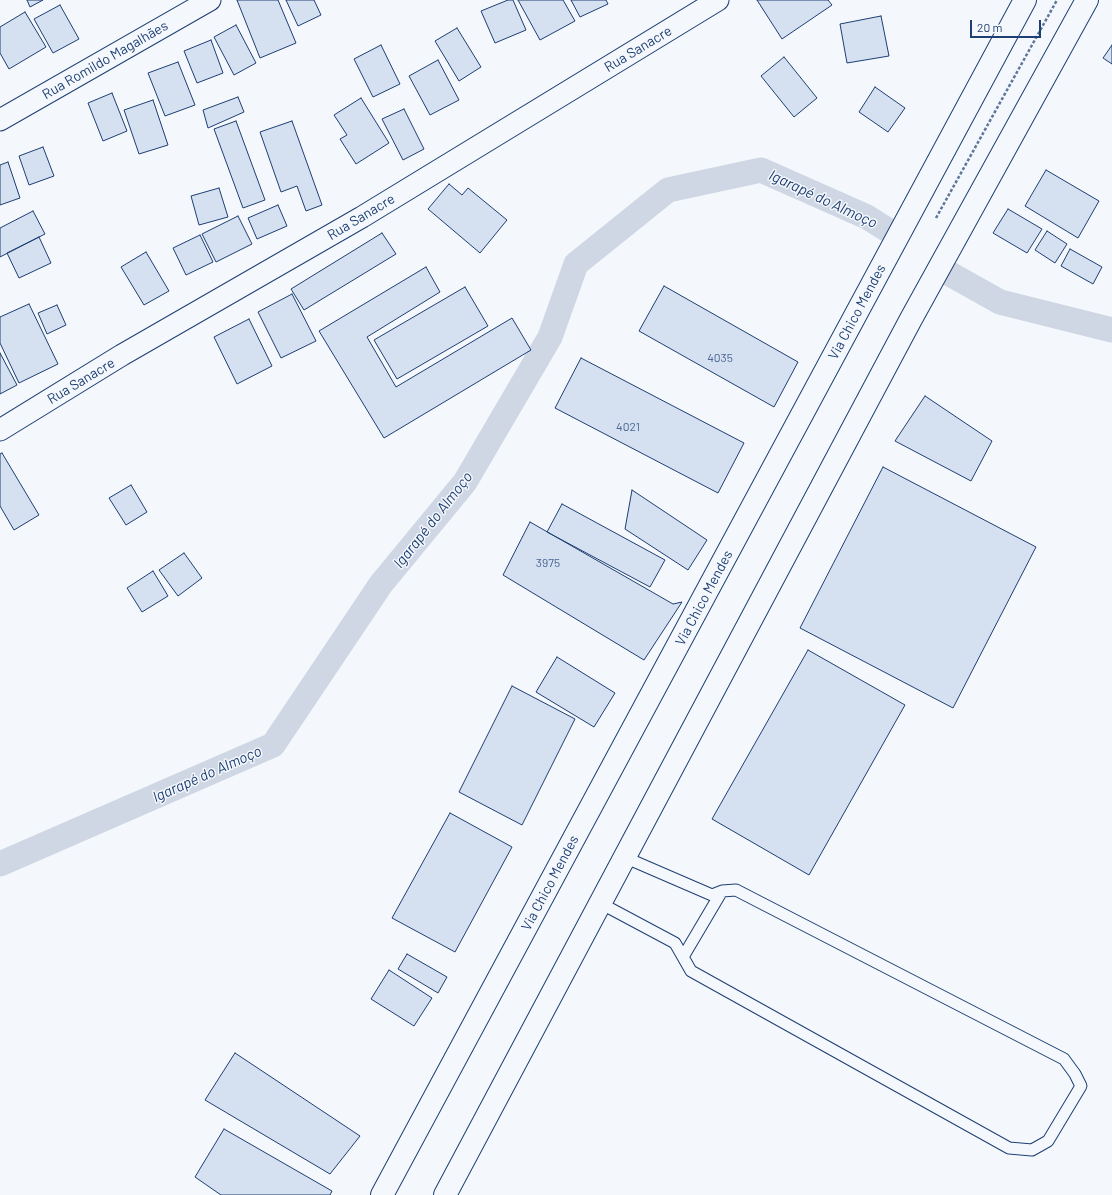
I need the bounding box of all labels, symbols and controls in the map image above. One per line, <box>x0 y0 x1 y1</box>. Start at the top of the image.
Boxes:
scale bar <box>972 12 1043 38</box>
street label: Rua Romildo Magalhães <box>39 17 171 103</box>
text: 20 m <box>977 20 1003 34</box>
street label: Rua Sanacre <box>601 22 675 76</box>
water label: Igarapé do Almoço <box>766 166 880 232</box>
street label: Rua Sanacre <box>324 190 398 244</box>
street label: Via Chico Mendes <box>825 261 889 363</box>
house number: 4035 <box>707 351 733 365</box>
street label: Rua Sanacre <box>44 354 118 408</box>
house number: 4021 <box>616 420 640 434</box>
water label: Igarapé do Almoço <box>390 468 476 572</box>
street label: Via Chico Mendes <box>672 547 736 649</box>
house number: 3975 <box>536 556 560 570</box>
water label: Igarapé do Almoço <box>150 742 264 806</box>
street label: Via Chico Mendes <box>518 832 582 934</box>

